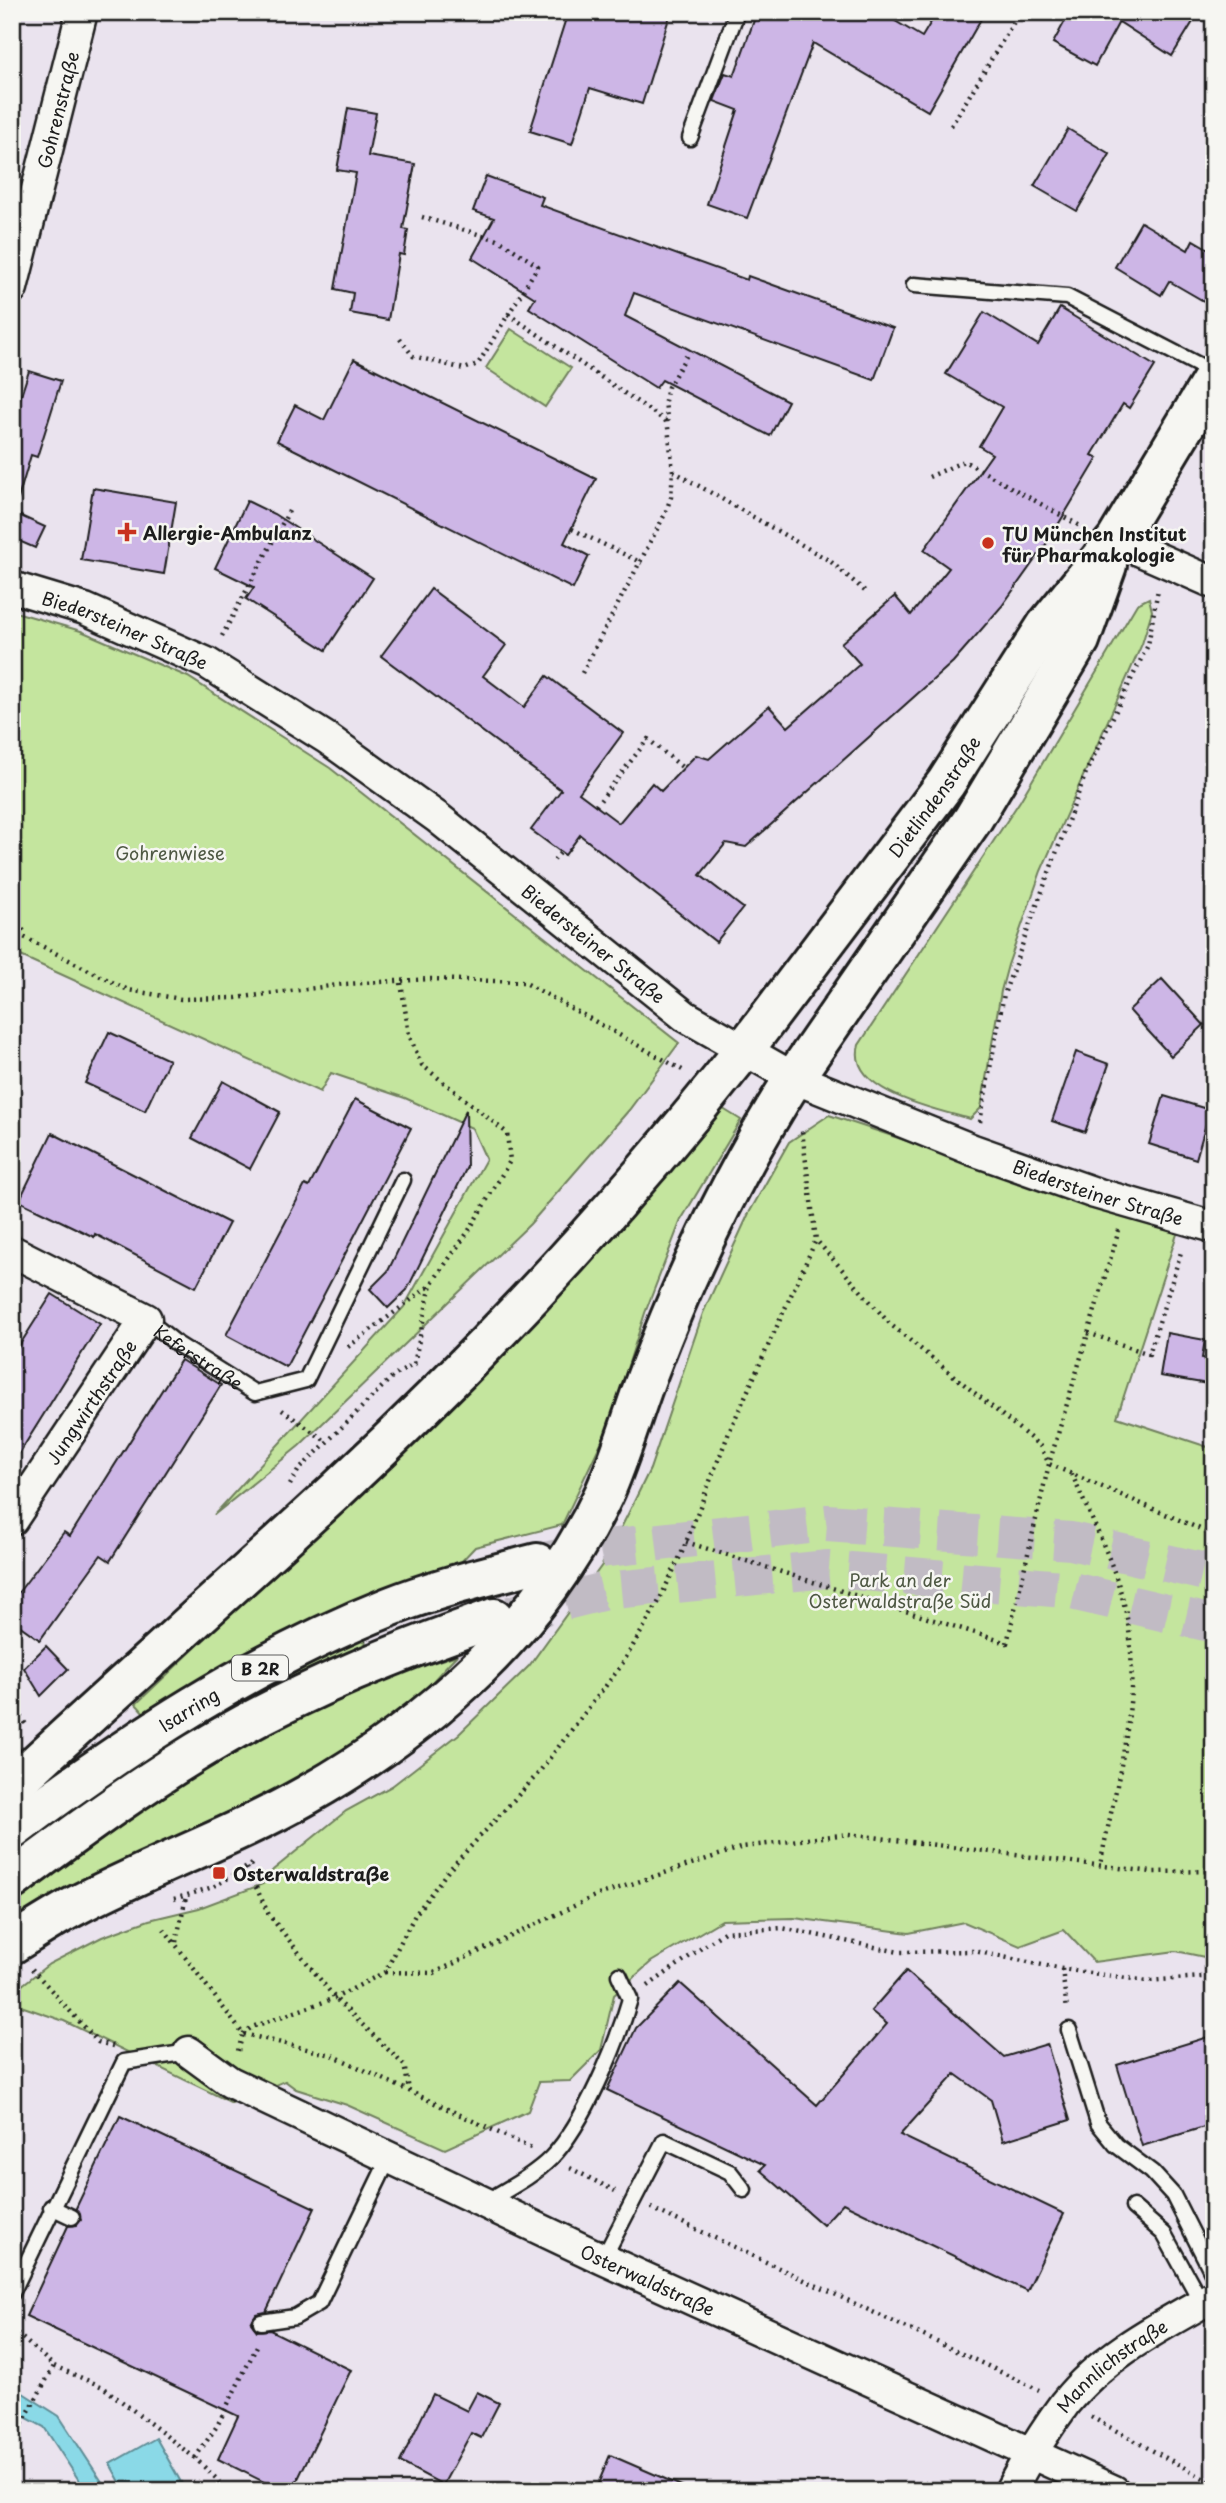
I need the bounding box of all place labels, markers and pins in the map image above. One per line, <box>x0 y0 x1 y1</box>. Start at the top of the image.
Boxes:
place label: Allergie-Ambulanz <box>143 519 312 546</box>
place label: TU München Institut für Pharmakologie <box>1002 520 1187 568</box>
marker: Allergie-Ambulanz <box>117 522 137 542</box>
marker: TU München Institut für Pharmakologie <box>980 535 996 551</box>
place label: Osterwaldstraße <box>233 1860 390 1887</box>
marker: Osterwaldstraße <box>211 1865 227 1881</box>

